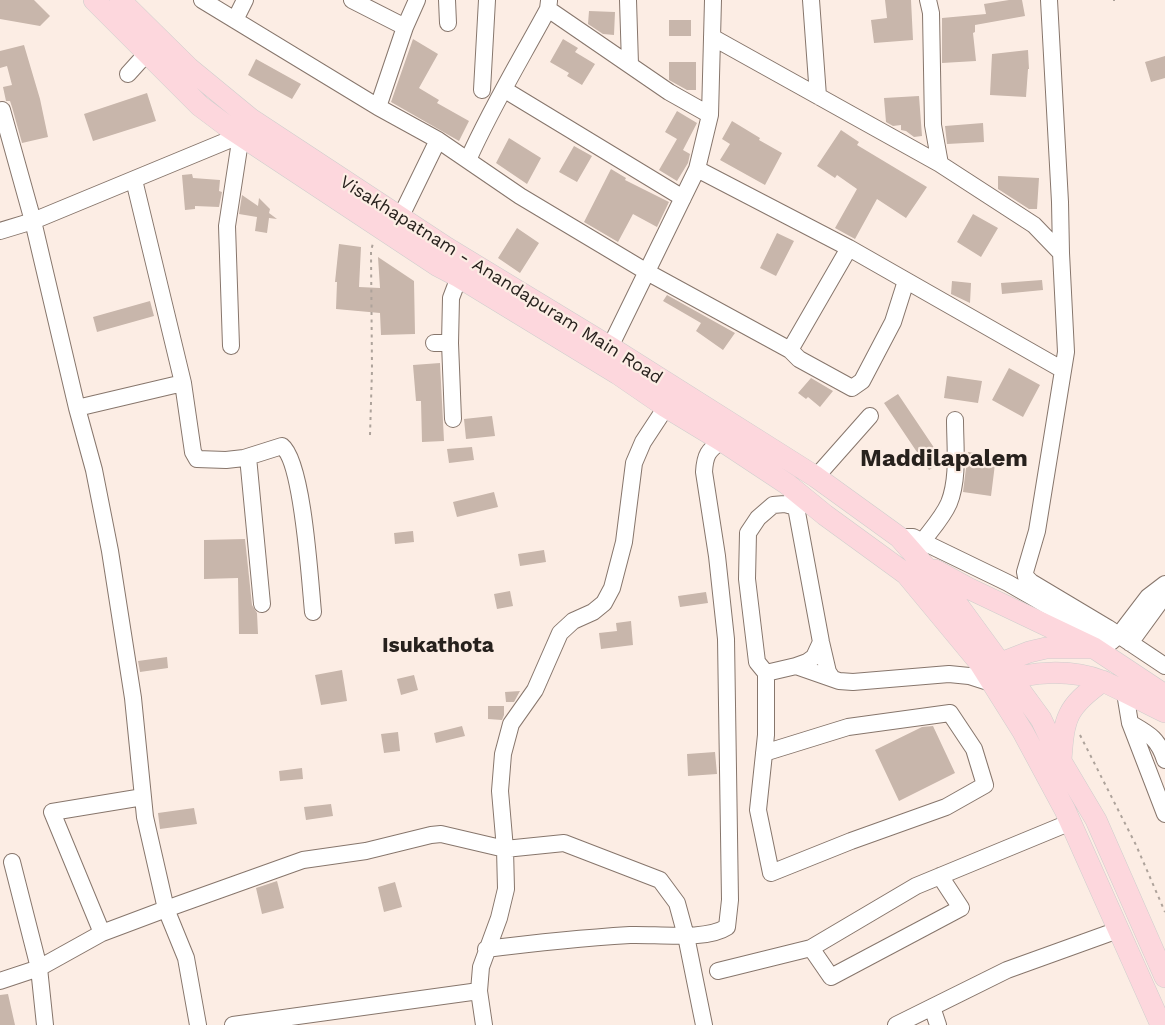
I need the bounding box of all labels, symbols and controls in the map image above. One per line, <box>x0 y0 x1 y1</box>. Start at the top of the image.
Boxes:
street label: Visakhapatnam - Anandapuram Main Road <box>336 171 666 389</box>
district label: Maddilapalem <box>860 445 1028 473</box>
district label: Isukathota <box>382 633 494 659</box>

